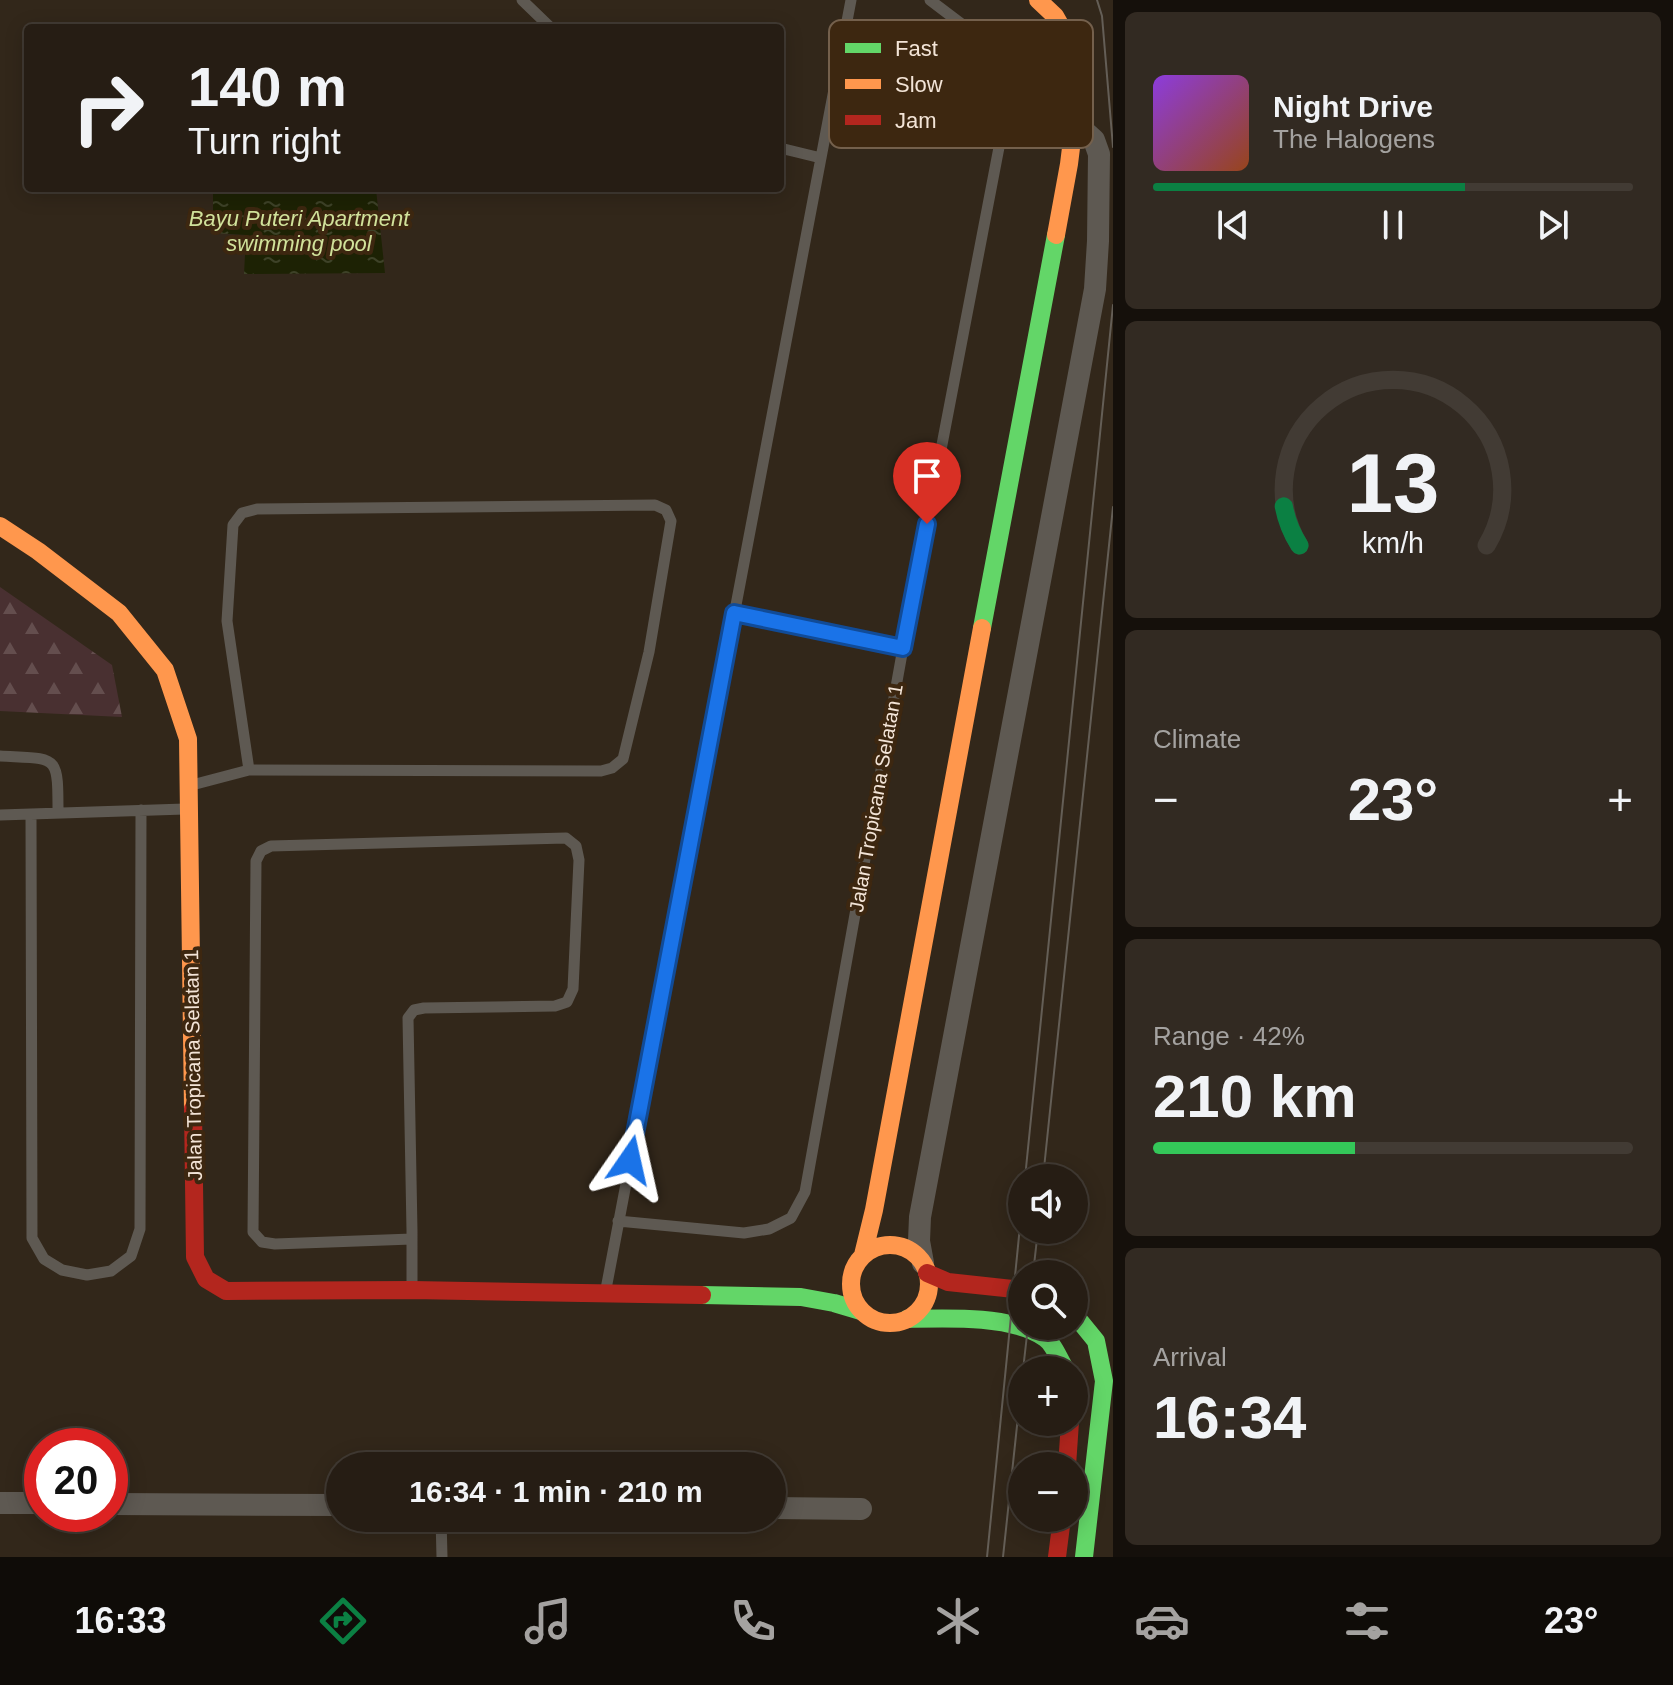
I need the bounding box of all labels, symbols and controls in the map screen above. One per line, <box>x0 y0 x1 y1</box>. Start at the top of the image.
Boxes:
legend <box>829 20 1093 148</box>
text: Fast <box>895 36 938 61</box>
text: 140 m <box>188 55 347 118</box>
icon: right <box>56 56 160 160</box>
text: Slow <box>895 72 943 97</box>
text: Night Drive <box>1273 90 1433 123</box>
text: Jam <box>895 108 937 133</box>
text: Turn right <box>188 121 341 162</box>
text: The Halogens <box>1273 124 1435 154</box>
icon: previous <box>1211 203 1255 247</box>
icon: pause <box>1371 203 1415 247</box>
icon: next <box>1531 203 1575 247</box>
water label: Bayu Puteri Apartment swimming pool <box>189 206 410 256</box>
text: 13 <box>1347 436 1439 529</box>
pin <box>893 442 961 524</box>
icon: arrive <box>905 454 949 498</box>
text: km/h <box>1362 527 1424 559</box>
street label: Jalan Tropicana Selatan 1 <box>845 682 907 914</box>
text: Climate <box>1153 724 1241 754</box>
text: 23° <box>1348 766 1438 833</box>
text: − <box>1153 775 1179 824</box>
text: + <box>1607 775 1633 824</box>
street label: Jalan Tropicana Selatan 1 <box>180 949 206 1181</box>
text: Range · 42% <box>1153 1021 1305 1051</box>
text: 210 km <box>1153 1063 1357 1130</box>
position arrow <box>588 1118 672 1202</box>
map controls <box>1008 1164 1088 1532</box>
button: sound <box>1008 1164 1088 1244</box>
button: search <box>1008 1260 1088 1340</box>
text: Arrival <box>1153 1342 1227 1372</box>
button: + <box>1008 1356 1088 1436</box>
text: 16:34 <box>1153 1384 1306 1451</box>
speed limit sign: 20 <box>24 1428 128 1532</box>
button: − <box>1008 1452 1088 1532</box>
text: 16:34 · 1 min · 210 m <box>409 1475 703 1508</box>
icon: directions <box>315 1593 371 1649</box>
icon: music <box>520 1593 576 1649</box>
icon: phone <box>725 1593 781 1649</box>
icon: climate <box>930 1593 986 1649</box>
icon: car <box>1134 1593 1190 1649</box>
icon: filters <box>1339 1593 1395 1649</box>
text: 16:33 <box>74 1600 166 1641</box>
text: 23° <box>1544 1600 1599 1641</box>

